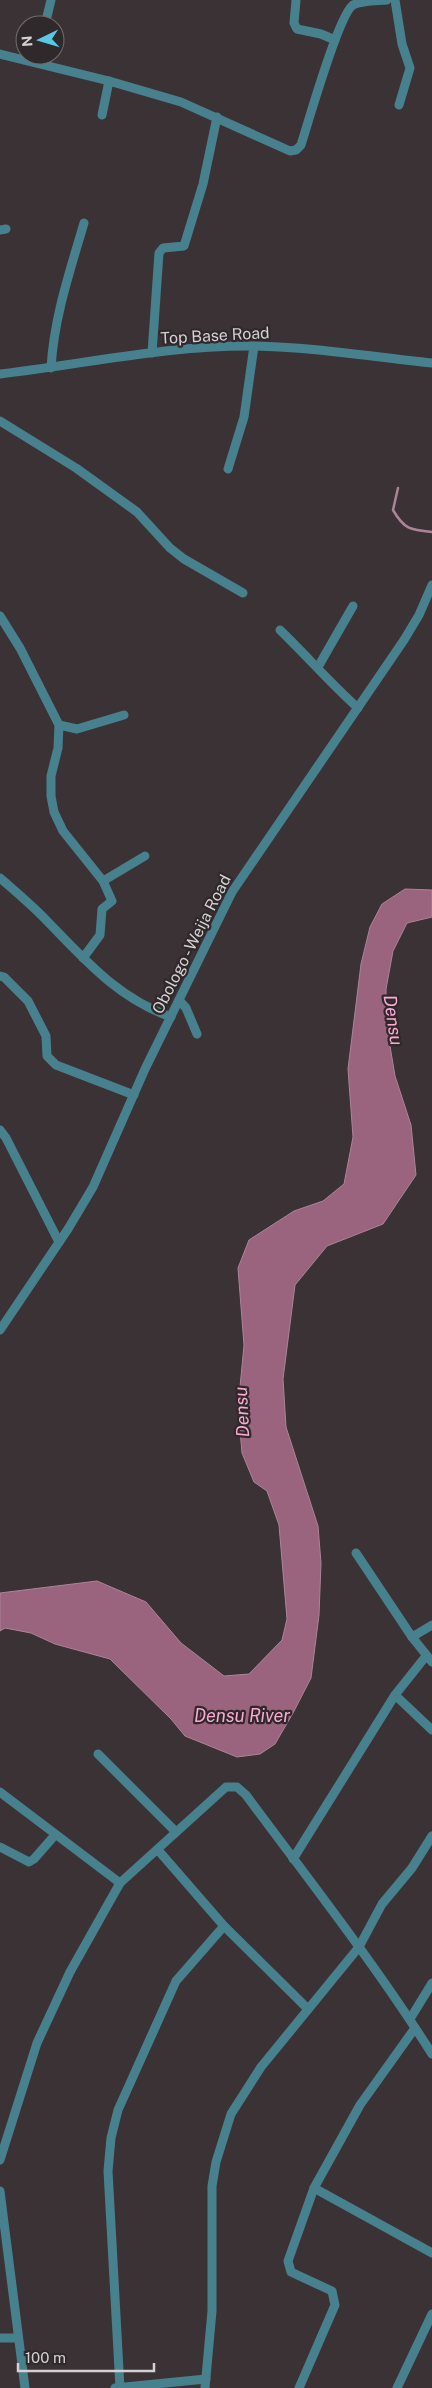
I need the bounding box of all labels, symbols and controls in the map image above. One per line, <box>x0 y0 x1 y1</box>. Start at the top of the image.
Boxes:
north arrow <box>15 15 65 65</box>
text: N <box>19 35 35 47</box>
street label: Top Base Road <box>160 323 270 348</box>
street label: Obologo - Weija Road <box>148 871 235 1017</box>
water label: Densu <box>380 993 407 1046</box>
water label: Densu <box>230 1386 253 1438</box>
water label: Densu River <box>194 1705 290 1726</box>
scale bar <box>18 2340 154 2372</box>
text: 100 m <box>25 2349 66 2366</box>

